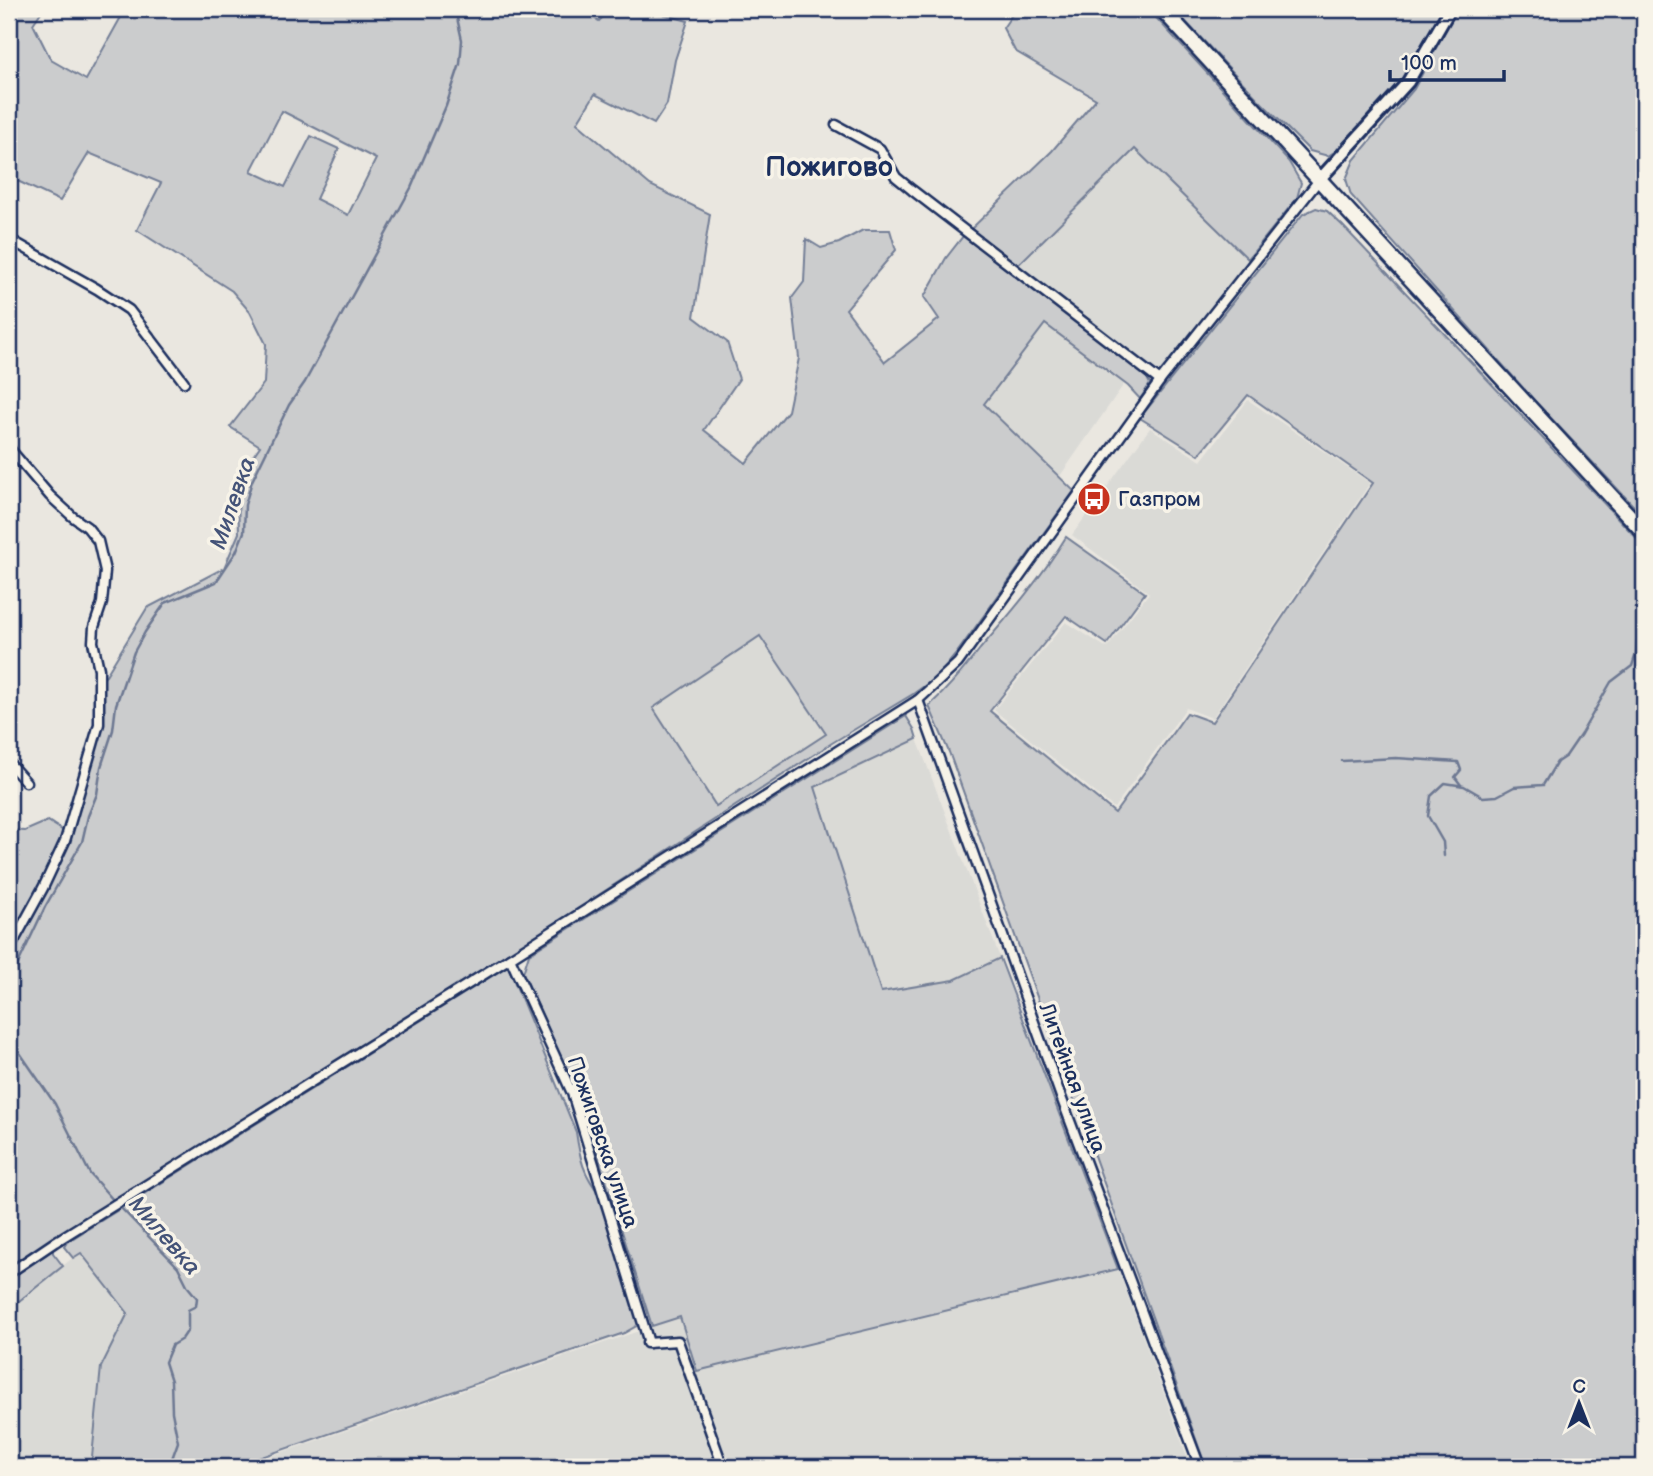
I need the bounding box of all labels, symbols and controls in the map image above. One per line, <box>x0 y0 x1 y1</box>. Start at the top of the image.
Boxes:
scale bar <box>1390 38 1504 82</box>
text: 100 m <box>1401 51 1457 76</box>
district label: Пожигово <box>765 151 893 184</box>
water label: Милевка <box>204 453 262 553</box>
bus stop icon: Газпром <box>1075 480 1113 518</box>
place label: Газпром <box>1118 487 1201 512</box>
street label: Литейная улица <box>1033 999 1112 1157</box>
street label: Пожиговска улица <box>561 1053 644 1232</box>
water label: Милевка <box>122 1190 206 1281</box>
north arrow <box>1544 1368 1614 1438</box>
text: С <box>1572 1376 1586 1399</box>

